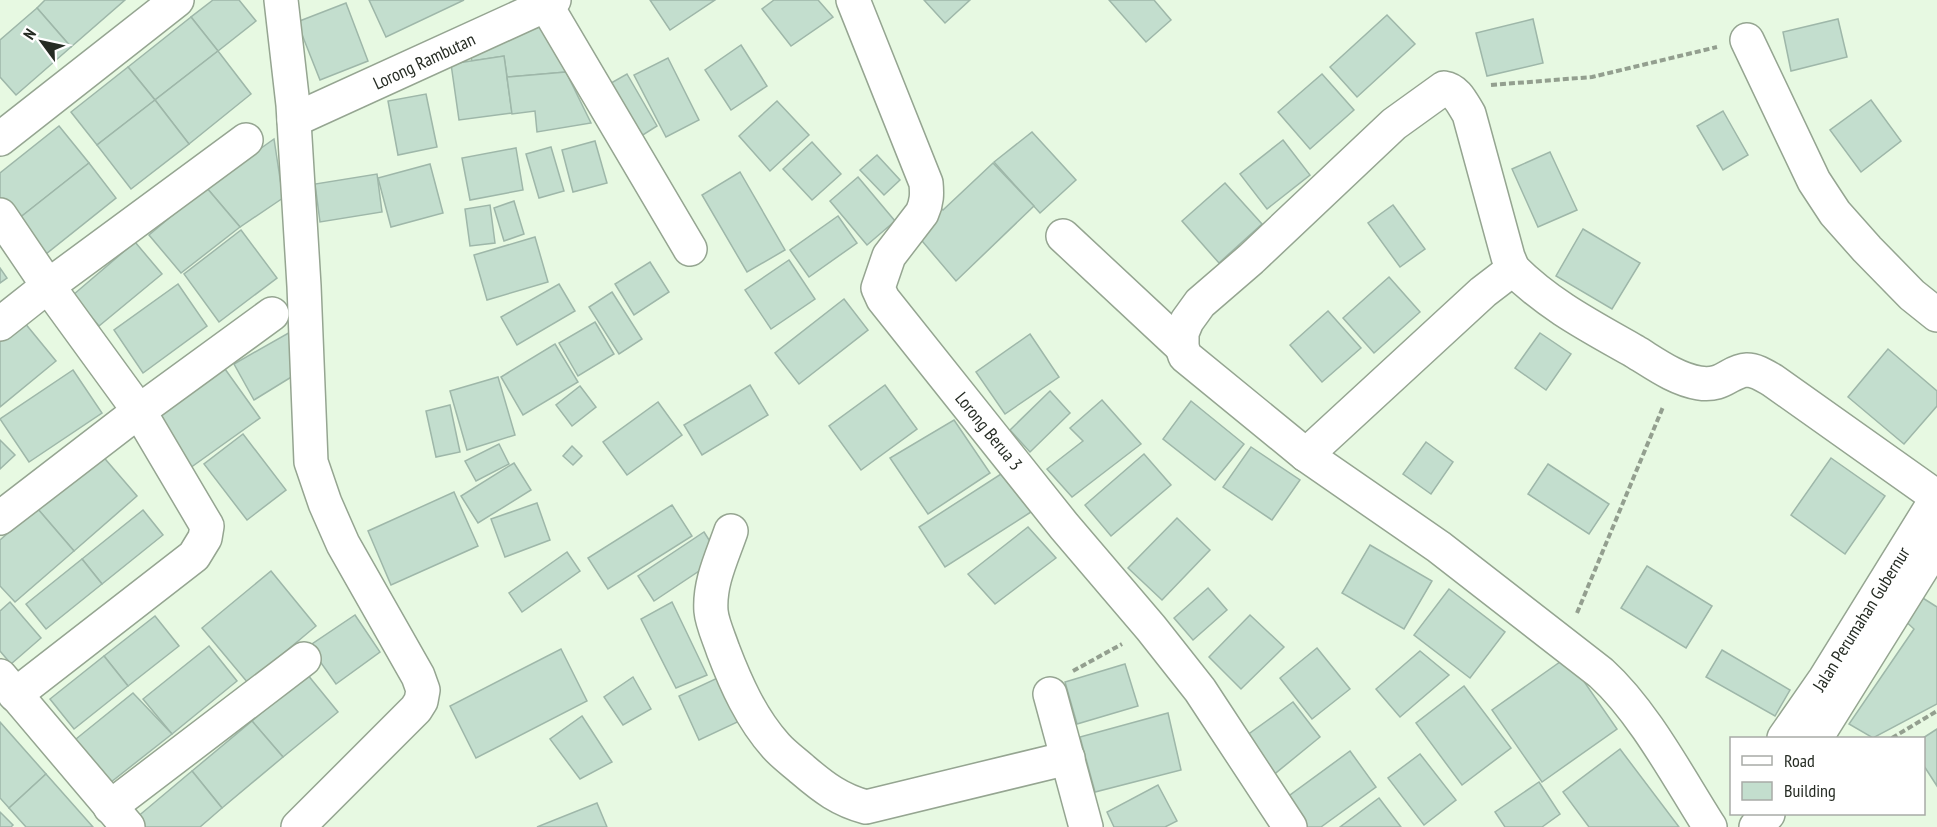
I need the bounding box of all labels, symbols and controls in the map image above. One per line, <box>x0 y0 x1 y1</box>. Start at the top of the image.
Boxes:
north arrow <box>12 12 72 72</box>
text: N <box>19 25 40 43</box>
street label: Lorong Rambutan <box>369 27 479 95</box>
street label: Lorong Berua 3 <box>950 387 1028 475</box>
street label: Jalan Perumahan Gubernur <box>1807 543 1915 696</box>
legend <box>1730 737 1925 815</box>
text: Road <box>1784 749 1815 772</box>
text: Building <box>1784 779 1836 802</box>

